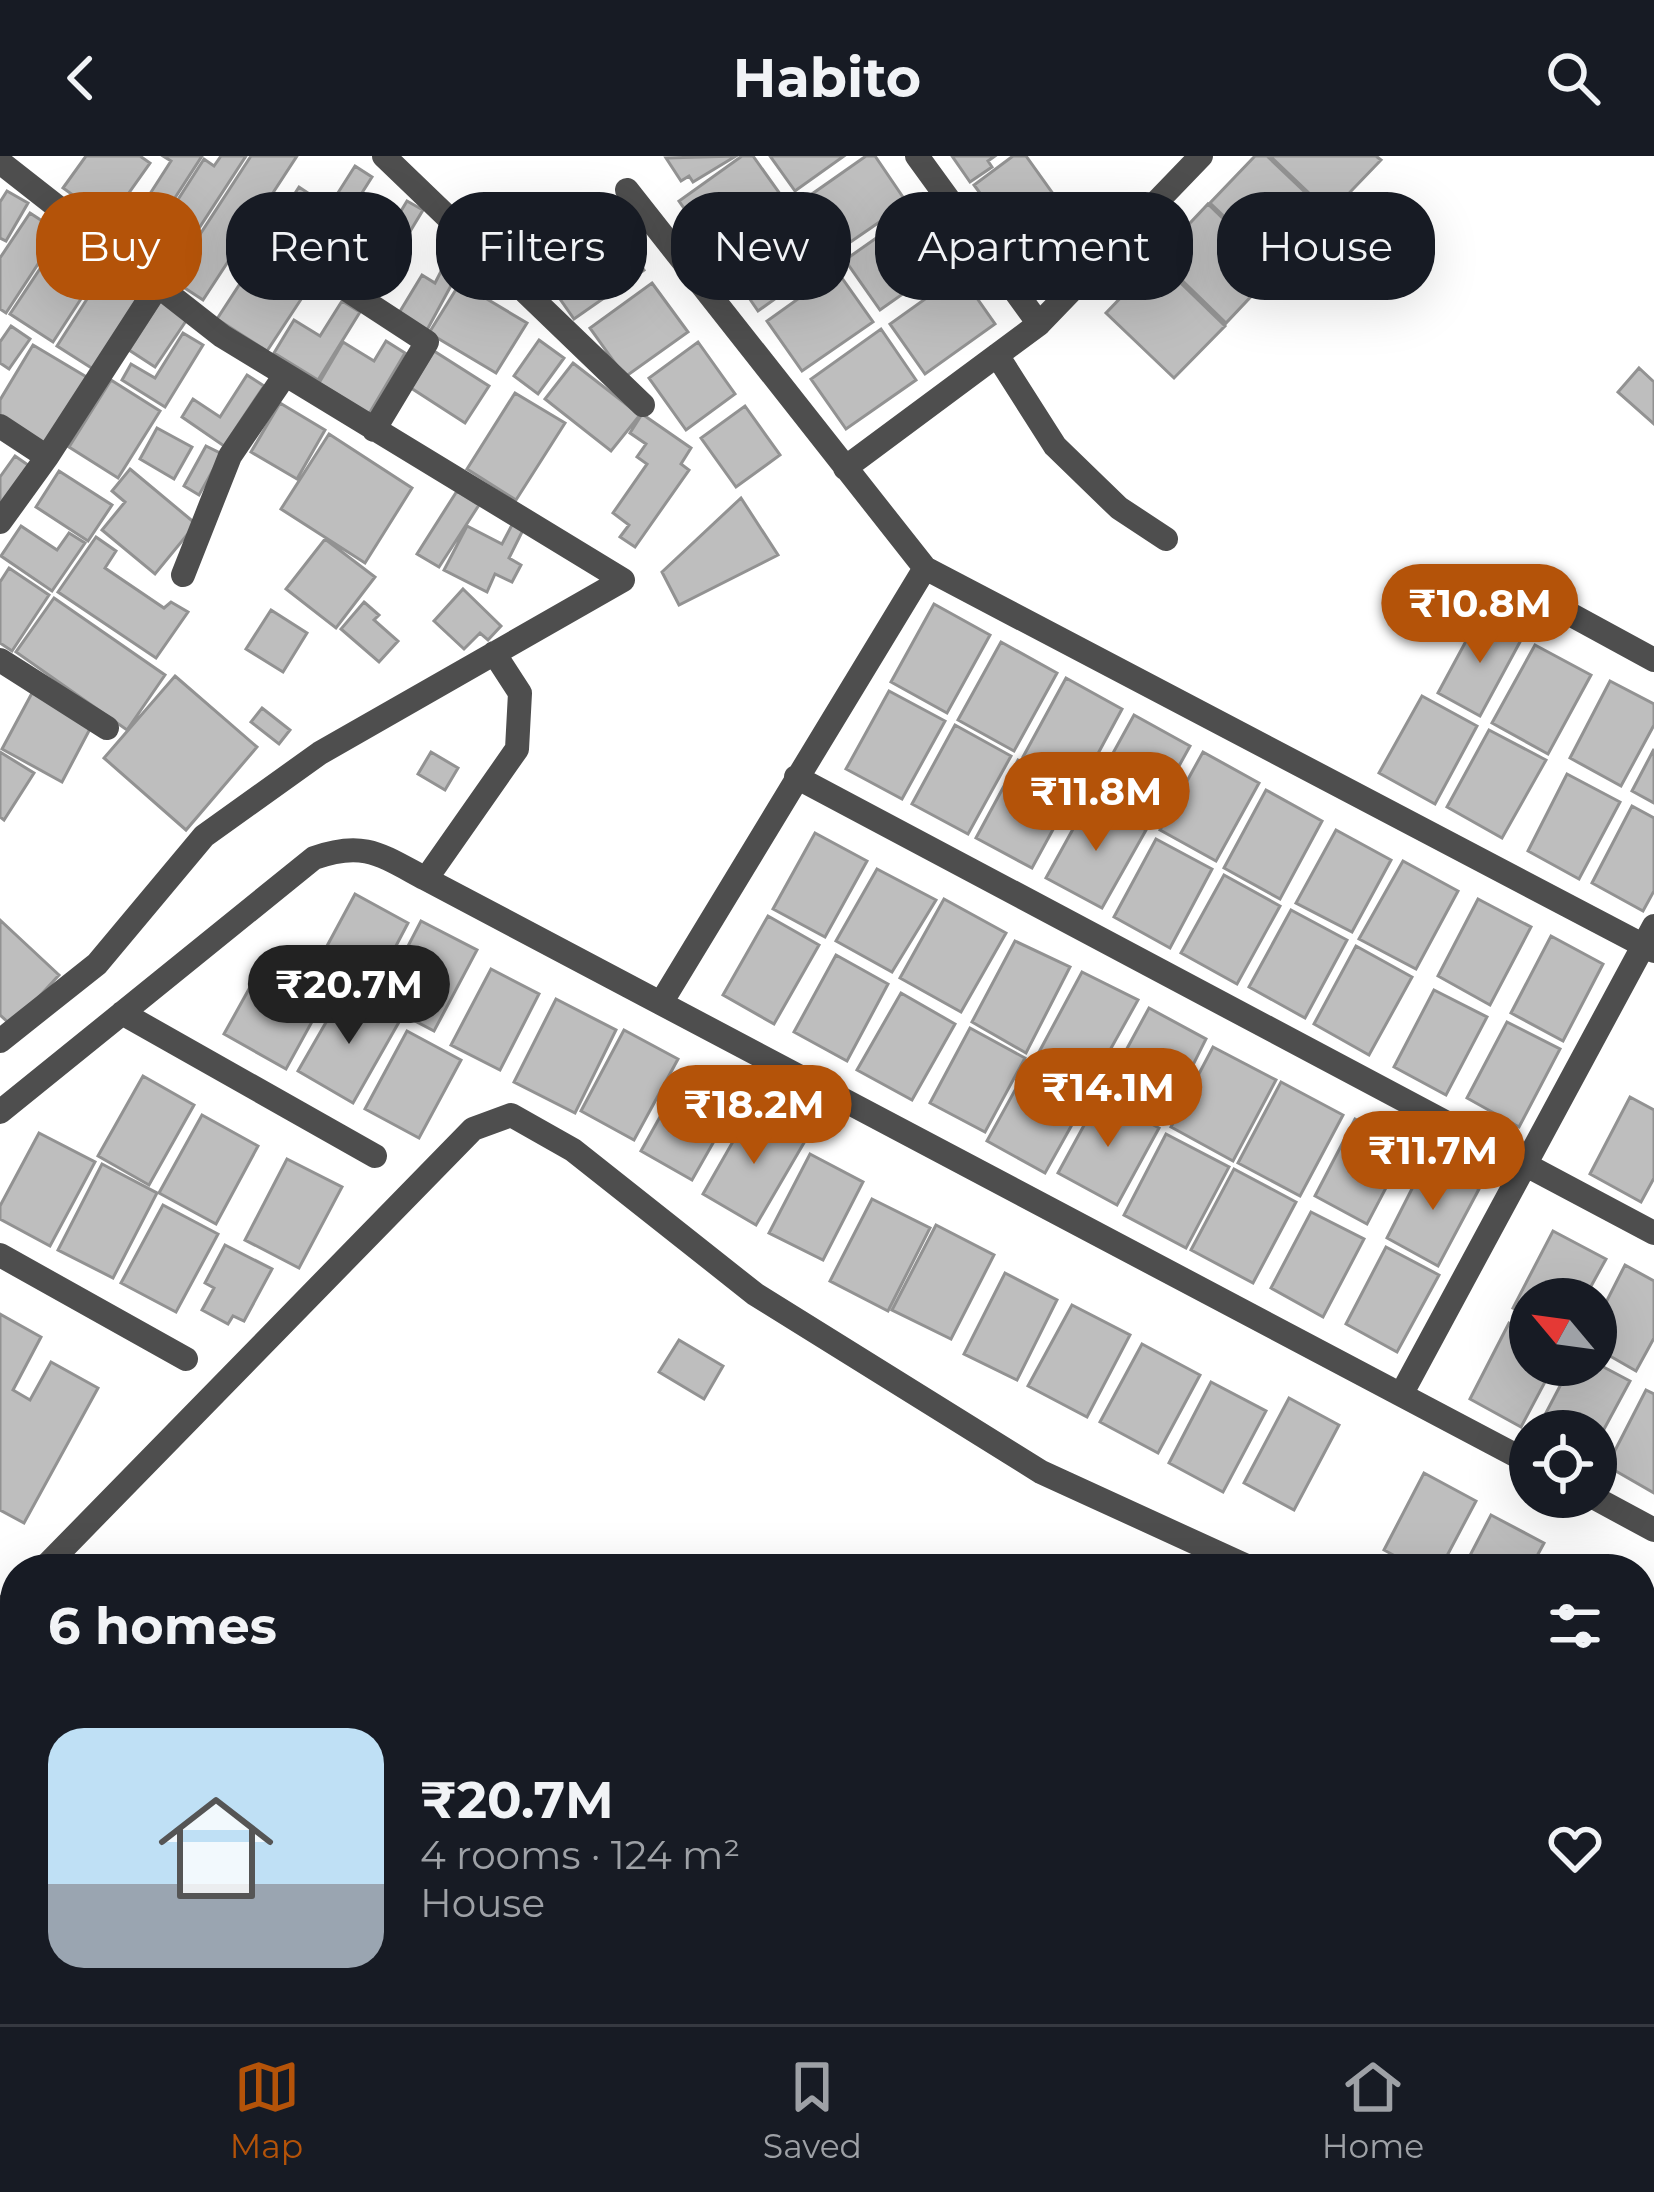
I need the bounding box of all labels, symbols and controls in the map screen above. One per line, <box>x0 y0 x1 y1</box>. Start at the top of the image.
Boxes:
icon: back <box>48 45 114 111</box>
text: Habito <box>733 45 921 111</box>
icon: search <box>1540 45 1606 111</box>
chip: Buy <box>36 192 202 300</box>
chip: Rent <box>226 192 412 300</box>
chip: Filters <box>436 192 647 300</box>
chip: New <box>671 192 851 300</box>
chip: Apartment <box>875 192 1193 300</box>
chip: House <box>1217 192 1435 300</box>
pin: ₹10.8M <box>1382 564 1578 666</box>
text: ₹10.8M <box>1408 579 1552 627</box>
pin: ₹11.8M <box>998 752 1194 854</box>
text: ₹11.8M <box>1030 767 1162 815</box>
pin: ₹20.7M <box>251 945 447 1047</box>
text: ₹20.7M <box>275 960 423 1008</box>
pin: ₹14.1M <box>1010 1048 1206 1150</box>
text: ₹14.1M <box>1041 1063 1175 1111</box>
pin: ₹18.2M <box>656 1065 852 1167</box>
text: ₹18.2M <box>684 1080 824 1128</box>
pin: ₹11.7M <box>1335 1111 1531 1213</box>
text: ₹11.7M <box>1368 1126 1498 1174</box>
north arrow <box>1509 1278 1617 1386</box>
map controls <box>1509 1278 1617 1518</box>
button: locate <box>1509 1410 1617 1518</box>
icon: filters <box>1542 1593 1608 1659</box>
text: 6 homes <box>48 1595 277 1657</box>
text: ₹20.7M <box>420 1769 614 1831</box>
icon: home <box>144 1776 288 1920</box>
icon: heart <box>1542 1815 1608 1881</box>
text: 4 rooms · 124 m² <box>420 1831 740 1879</box>
text: House <box>420 1879 545 1927</box>
tab: Map <box>230 2054 303 2166</box>
tab: Saved <box>763 2054 862 2166</box>
tab: Home <box>1322 2054 1424 2166</box>

